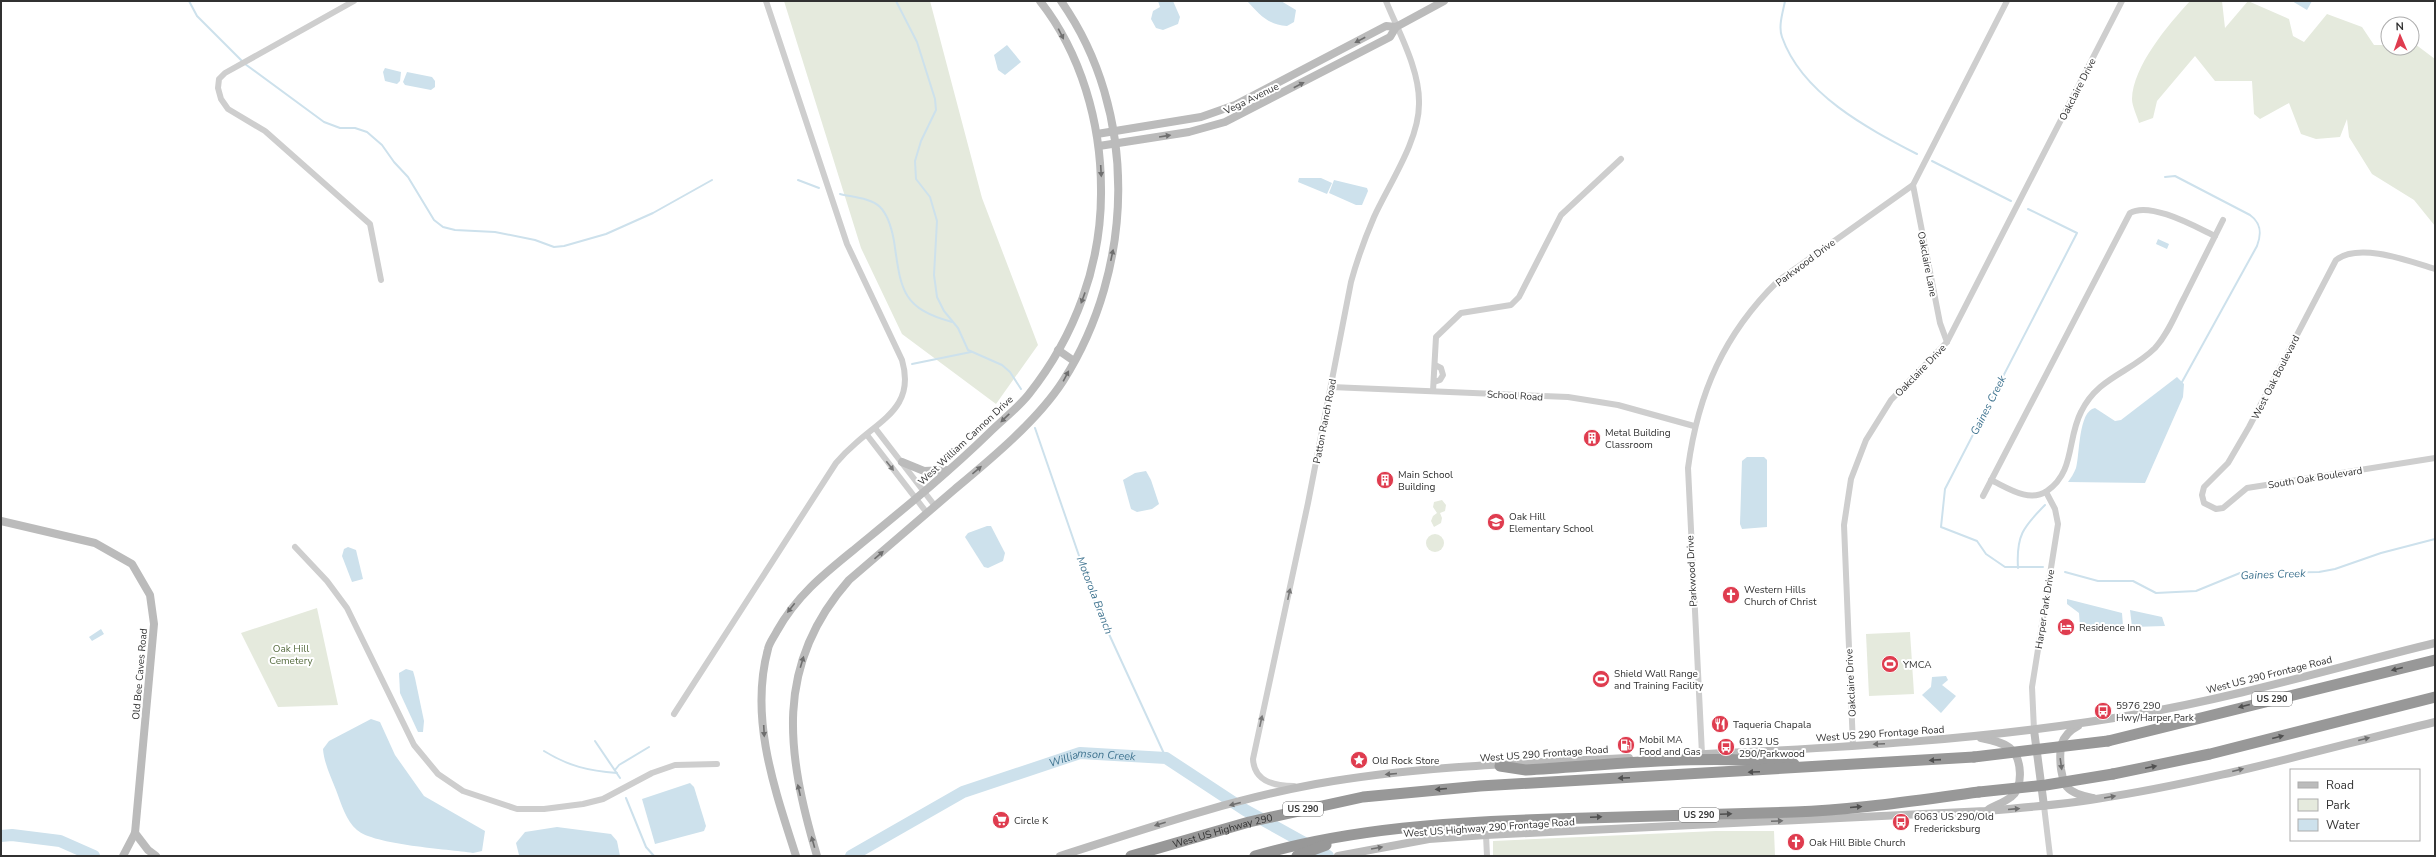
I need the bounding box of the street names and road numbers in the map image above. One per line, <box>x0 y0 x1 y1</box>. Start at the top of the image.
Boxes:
street label: Oakclaire Drive <box>2056 56 2100 123</box>
street label: Vega Avenue <box>1221 80 1281 119</box>
street label: Oakclaire Lane <box>1914 230 1940 298</box>
street label: Parkwood Drive <box>1773 236 1838 290</box>
street label: West Oak Boulevard <box>2249 333 2303 422</box>
street label: Oakclaire Drive <box>1892 341 1949 400</box>
street label: Patton Ranch Road <box>1310 378 1340 465</box>
street label: School Road <box>1486 388 1544 404</box>
street label: West William Cannon Drive <box>915 393 1016 489</box>
street label: South Oak Boulevard <box>2267 464 2364 492</box>
street label: Parkwood Drive <box>1683 535 1701 607</box>
street label: Harper Park Drive <box>2032 569 2058 650</box>
street label: Old Bee Caves Road <box>129 628 151 720</box>
street label: Oakclaire Drive <box>1842 649 1860 717</box>
street label: West US 290 Frontage Road <box>2205 653 2334 697</box>
road number: US 290 <box>2252 692 2292 706</box>
street label: West US 290 Frontage Road <box>1815 723 1945 745</box>
street label: West US 290 Frontage Road <box>1479 743 1609 765</box>
road number: US 290 <box>1283 802 1323 816</box>
road number: US 290 <box>1679 808 1719 822</box>
street label: West US Highway 290 <box>1171 811 1274 852</box>
street label: West US Highway 290 Frontage Road <box>1403 815 1575 841</box>

